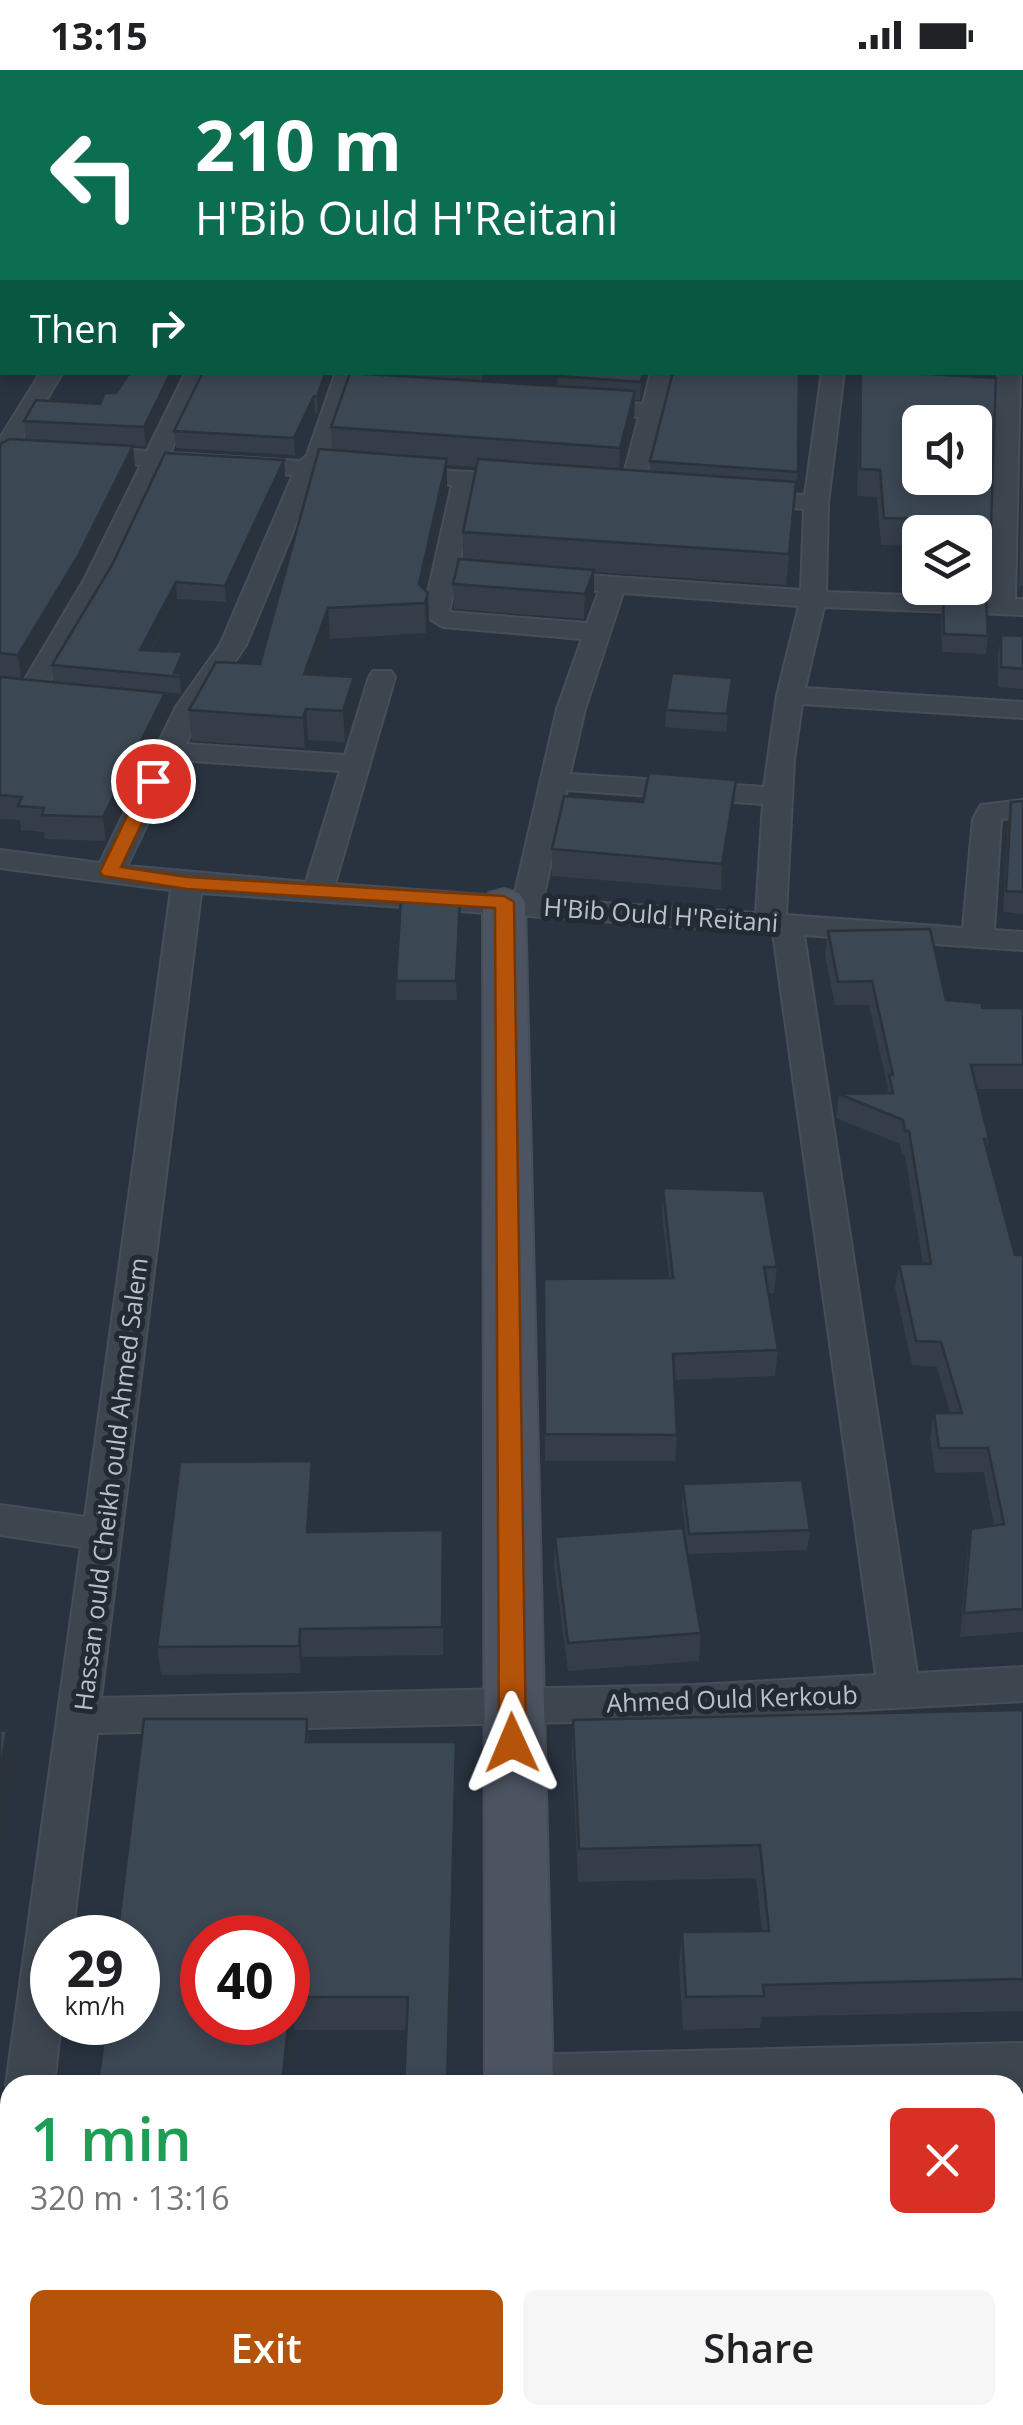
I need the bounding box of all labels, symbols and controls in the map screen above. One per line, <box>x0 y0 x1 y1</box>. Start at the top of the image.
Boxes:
text: 13:15 <box>50 9 148 61</box>
text: 210 m <box>195 96 402 192</box>
icon: left <box>30 110 160 240</box>
text: H'Bib Ould H'Reitani <box>195 187 618 248</box>
icon: right <box>139 300 194 355</box>
text: Then <box>30 302 119 354</box>
map controls <box>902 405 992 605</box>
button: sound <box>902 405 992 495</box>
button: layers <box>902 515 992 605</box>
pin <box>111 739 196 824</box>
icon: arrive <box>126 754 181 809</box>
street label: H'Bib Ould H'Reitani <box>543 889 779 939</box>
street label: Hassan ould Cheikh ould Ahmed Salem <box>65 1255 155 1713</box>
street label: Ahmed Ould Kerkoub <box>606 1677 858 1719</box>
position arrow <box>460 1691 564 1795</box>
speed limit sign: 40 <box>180 1915 310 2045</box>
text: 29 <box>66 1934 124 2002</box>
text: km/h <box>65 1988 125 2022</box>
text: 1 min <box>30 2097 192 2179</box>
button: close <box>890 2108 995 2213</box>
text: 320 m · 13:16 <box>30 2176 229 2219</box>
button: Exit <box>30 2290 503 2405</box>
button: Share <box>523 2290 995 2405</box>

